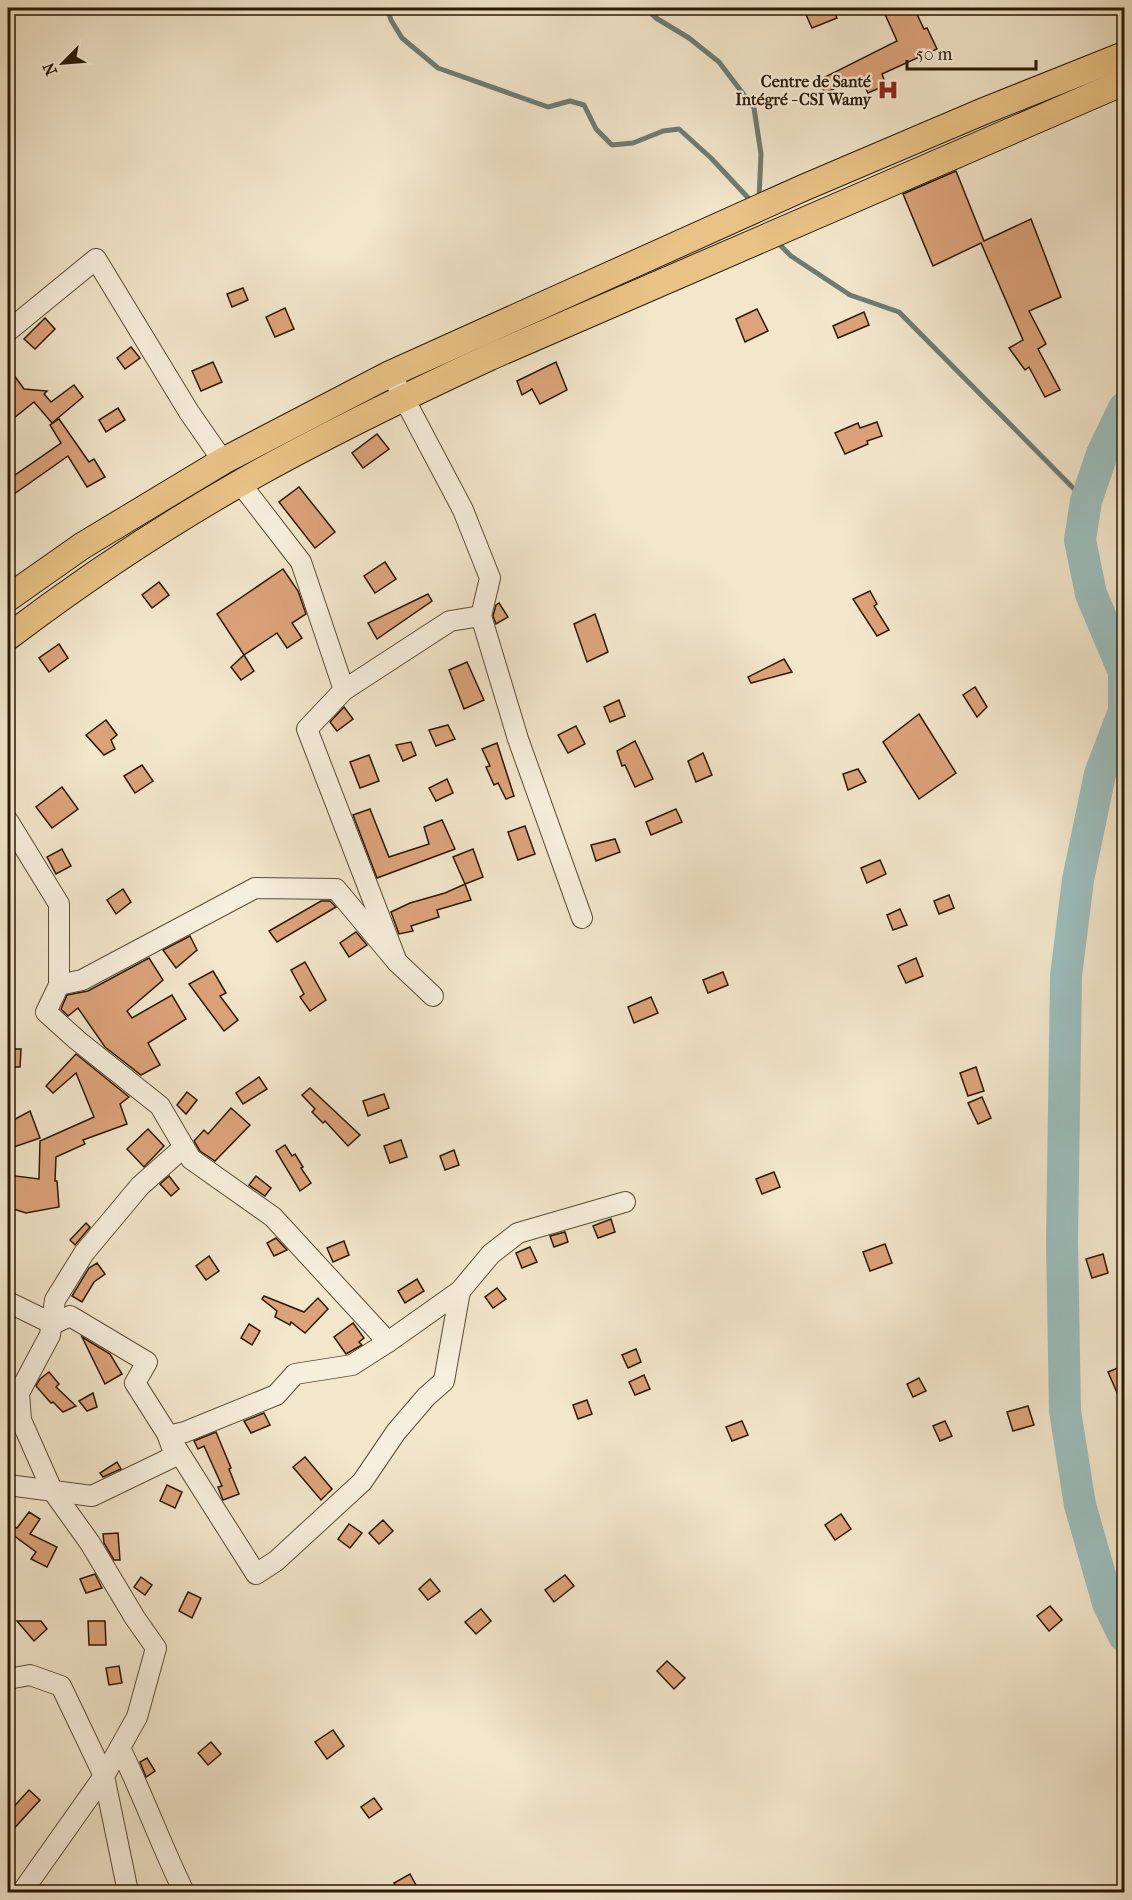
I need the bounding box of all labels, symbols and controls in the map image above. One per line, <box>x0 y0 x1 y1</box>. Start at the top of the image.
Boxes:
north arrow <box>33 33 93 93</box>
scale bar <box>907 33 1036 71</box>
text: 50 m <box>916 44 953 65</box>
text: N <box>38 59 61 79</box>
place label: Centre de Santé Intégré - CSI Wamy <box>736 72 872 110</box>
hospital icon: Centre de Santé Intégré - CSI Wamy <box>876 78 900 102</box>

